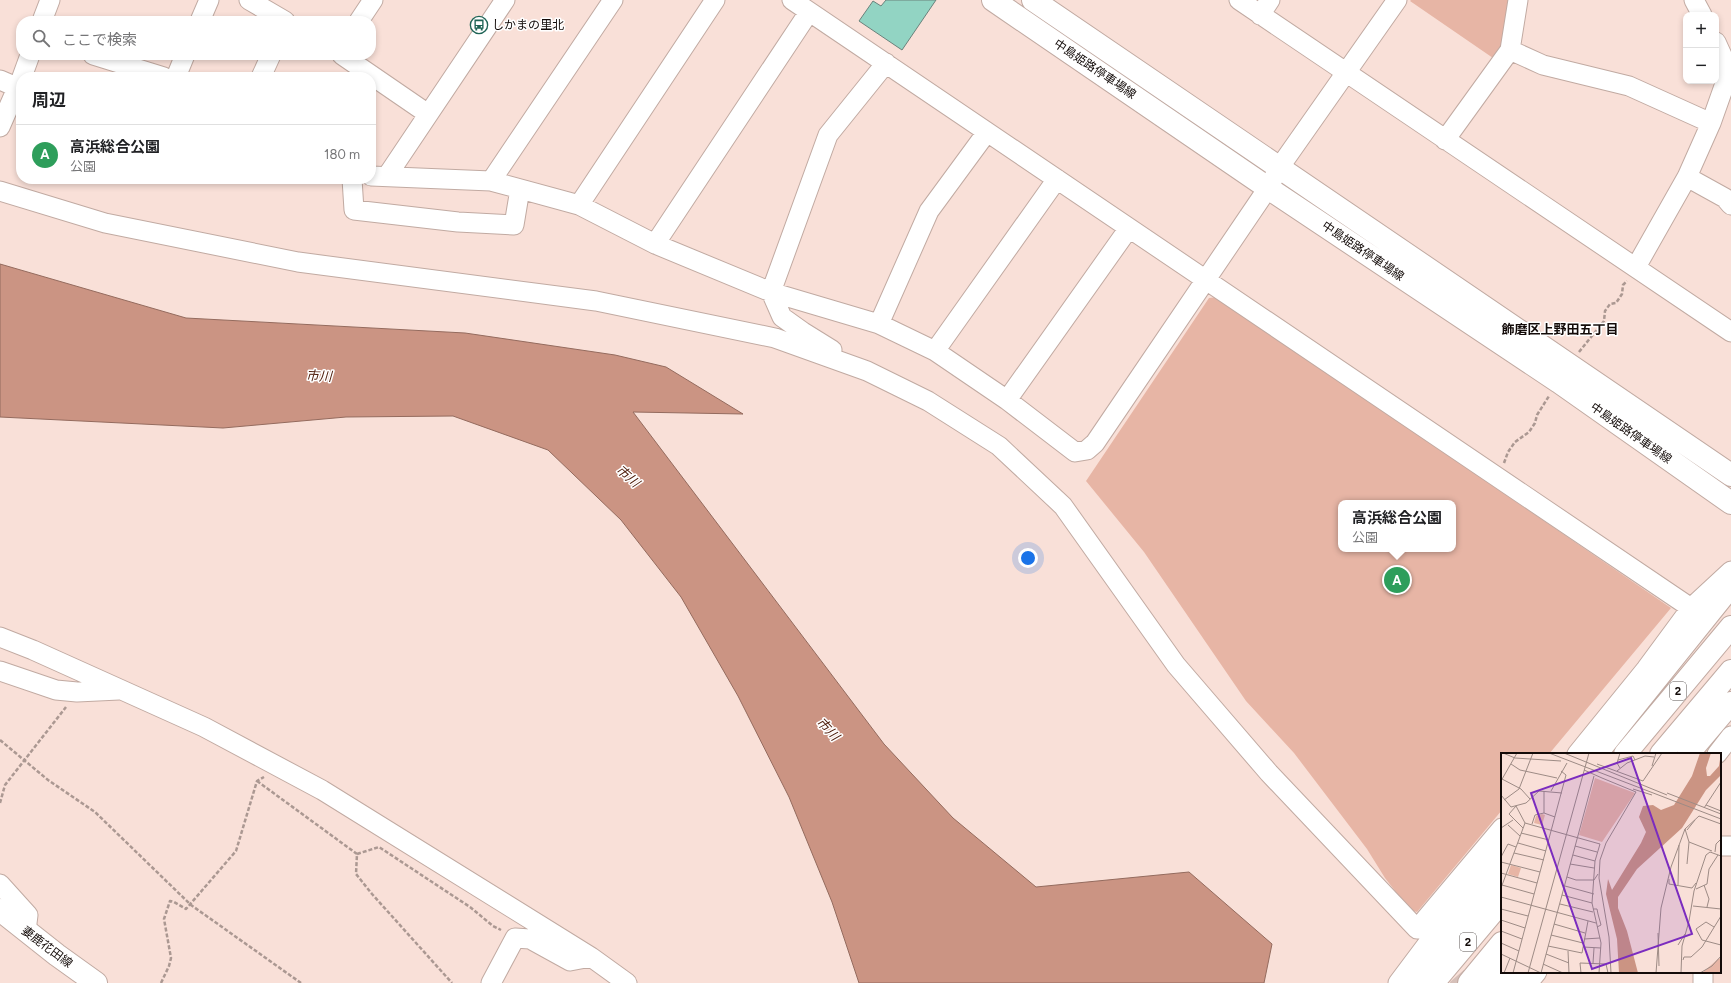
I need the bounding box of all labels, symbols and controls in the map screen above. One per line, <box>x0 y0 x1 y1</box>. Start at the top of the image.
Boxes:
map controls <box>1683 12 1719 84</box>
button: + <box>1683 12 1719 48</box>
bus stop icon: しかまの里北 <box>469 15 489 35</box>
search box <box>16 16 376 60</box>
place label: しかまの里北 <box>492 18 564 32</box>
icon: search <box>30 27 52 49</box>
text: ここで検索 <box>62 31 137 49</box>
street label: 中島姫路停車場線 <box>1051 36 1139 102</box>
button: − <box>1683 48 1719 84</box>
text: 周辺 <box>32 90 66 110</box>
text: 高浜総合公園 <box>70 138 160 156</box>
text: A <box>40 147 50 162</box>
text: 180 m <box>324 147 360 162</box>
text: 公園 <box>70 159 96 174</box>
street label: 中島姫路停車場線 <box>1319 218 1407 284</box>
district label: 飾磨区上野田五丁目 <box>1501 322 1619 337</box>
water label: 市川 <box>306 368 334 384</box>
street label: 中島姫路停車場線 <box>1588 400 1674 466</box>
water label: 市川 <box>613 462 644 492</box>
popup <box>1338 500 1456 552</box>
text: 高浜総合公園 <box>1352 509 1442 527</box>
text: 公園 <box>1352 530 1378 545</box>
your location <box>1018 548 1038 568</box>
pin: A <box>1384 565 1410 595</box>
road number: 2 <box>1670 682 1686 700</box>
water label: 市川 <box>814 714 844 745</box>
inset map <box>1501 753 1721 973</box>
street label: 妻鹿花田線 <box>19 923 75 971</box>
road number: 2 <box>1460 933 1476 951</box>

